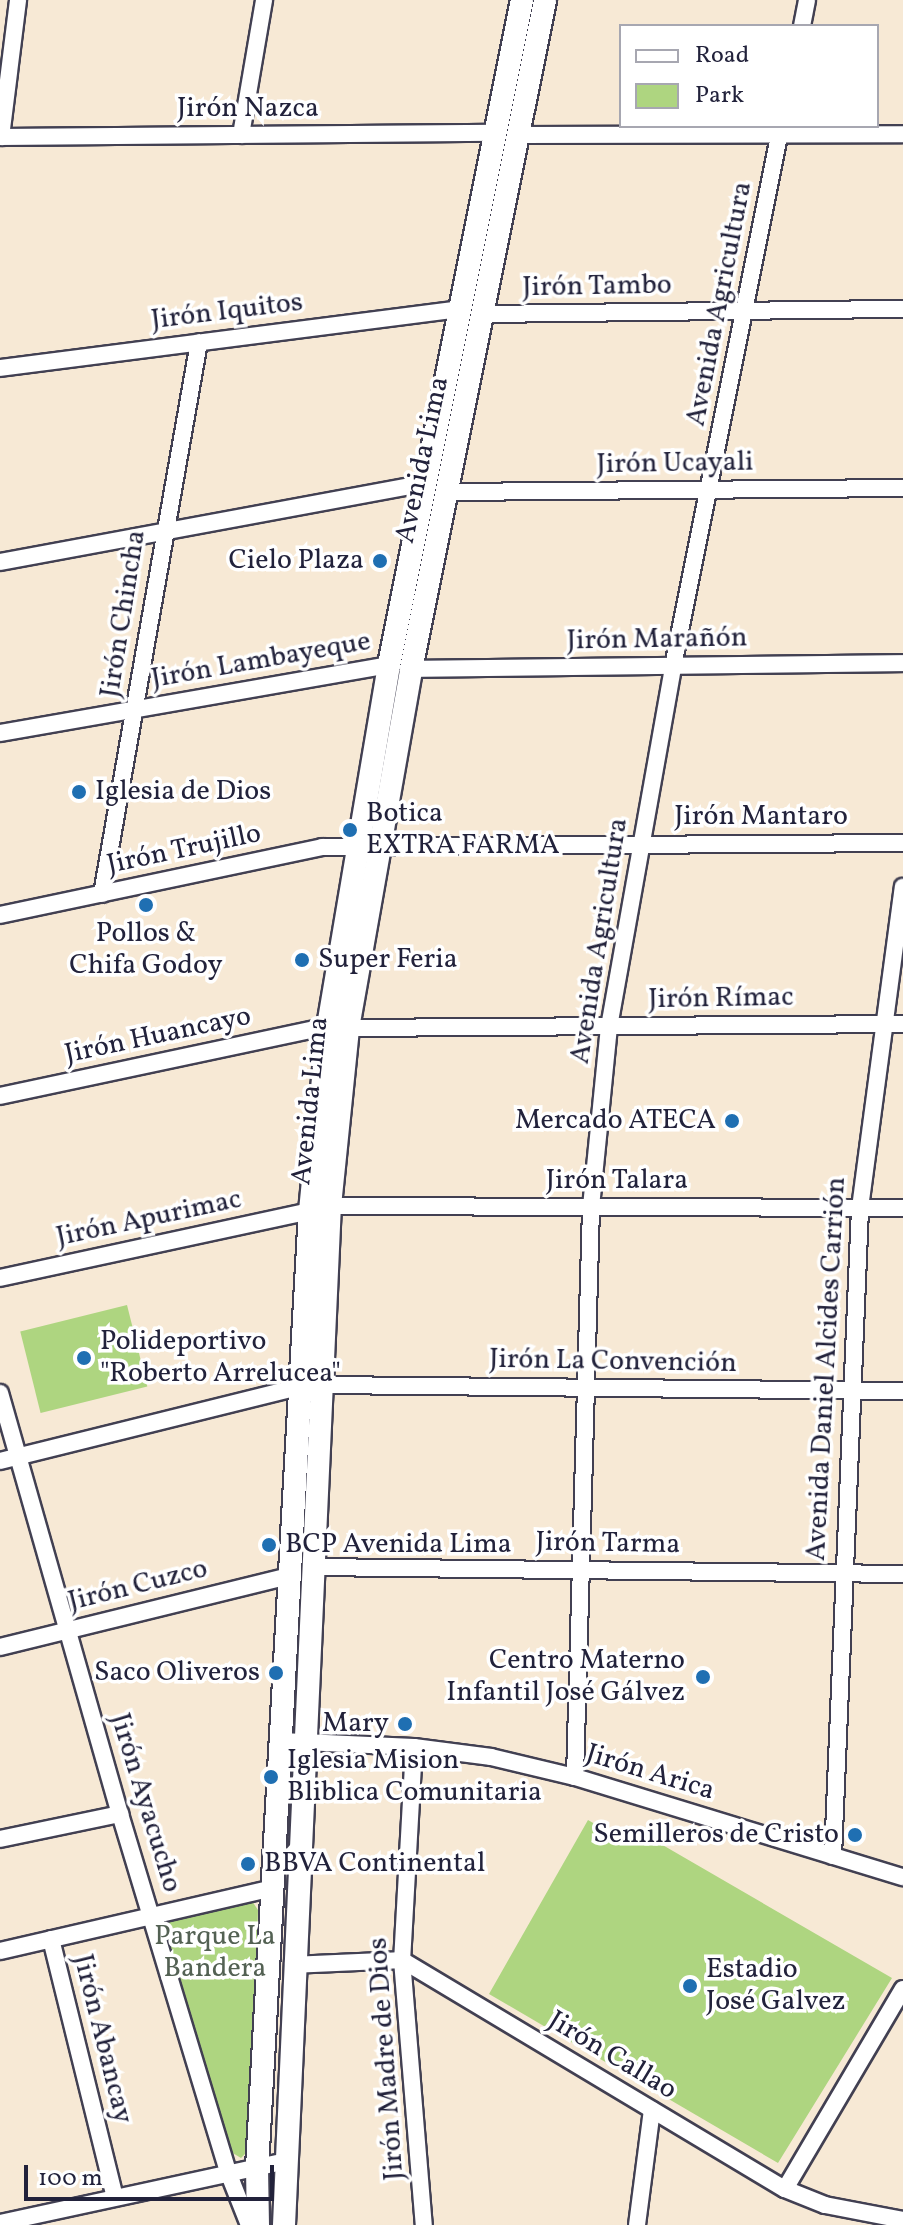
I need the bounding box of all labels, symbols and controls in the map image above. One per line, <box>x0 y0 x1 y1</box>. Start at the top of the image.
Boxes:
legend <box>619 24 879 128</box>
text: Road <box>695 39 749 73</box>
text: Park <box>695 79 744 113</box>
street label: Jirón Nazca <box>177 92 319 126</box>
street label: Avenida Agricultura <box>680 179 760 429</box>
street label: Jirón Tambo <box>522 269 672 305</box>
street label: Jirón Iquitos <box>149 286 305 338</box>
street label: Avenida Lima <box>389 374 457 546</box>
street label: Jirón Ucayali <box>596 446 754 482</box>
street label: Jirón Chincha <box>94 528 154 700</box>
place label: Cielo Plaza <box>229 544 364 578</box>
marker: Cielo Plaza <box>371 552 389 570</box>
street label: Jirón Marañón <box>566 622 748 658</box>
street label: Jirón Lambayeque <box>149 625 373 697</box>
place label: Iglesia de Dios <box>95 775 271 809</box>
marker: Iglesia de Dios <box>70 783 88 801</box>
place label: Botica EXTRA FARMA <box>366 797 560 863</box>
street label: Jirón Mantaro <box>674 800 848 834</box>
street label: Avenida Agricultura <box>564 816 636 1066</box>
street label: Jirón Trujillo <box>104 817 264 883</box>
marker: Botica EXTRA FARMA <box>341 821 359 839</box>
marker: Pollos & Chifa Godoy <box>137 896 155 914</box>
place label: Pollos & Chifa Godoy <box>69 917 223 983</box>
place label: Super Feria <box>318 943 458 977</box>
marker: Super Feria <box>293 951 311 969</box>
street label: Jirón Rímac <box>648 981 794 1017</box>
street label: Jirón Huancayo <box>62 1000 254 1072</box>
street label: Avenida Lima <box>285 1015 337 1187</box>
place label: Mercado ATECA <box>515 1104 716 1138</box>
marker: Mercado ATECA <box>723 1112 741 1130</box>
street label: Jirón Talara <box>545 1164 689 1198</box>
street label: Avenida Daniel Alcides Carrión <box>800 1176 854 1562</box>
street label: Jirón Apurimac <box>53 1183 245 1255</box>
place label: Polideportivo "Roberto Arrelucea" <box>100 1325 341 1391</box>
street label: Jirón La Convención <box>489 1343 737 1381</box>
marker: Polideportivo "Roberto Arrelucea" <box>75 1349 93 1367</box>
street label: Jirón Tarma <box>535 1526 681 1562</box>
place label: BCP Avenida Lima <box>285 1528 512 1562</box>
marker: BCP Avenida Lima <box>260 1536 278 1554</box>
street label: Jirón Cuzco <box>65 1553 211 1619</box>
place label: Centro Materno Infantil José Gálvez <box>446 1644 685 1710</box>
place label: Saco Oliveros <box>94 1656 260 1690</box>
marker: Saco Oliveros <box>267 1664 285 1682</box>
marker: Centro Materno Infantil José Gálvez <box>692 1666 714 1688</box>
place label: Mary <box>322 1707 389 1741</box>
street label: Jirón Ayacucho <box>102 1709 188 1897</box>
marker: Mary <box>396 1715 414 1733</box>
street label: Jirón Arica <box>582 1738 718 1808</box>
place label: Iglesia Mision Bliblica Comunitaria <box>287 1744 542 1810</box>
marker: Iglesia Mision Bliblica Comunitaria <box>262 1768 280 1786</box>
place label: Semilleros de Cristo <box>593 1818 839 1852</box>
marker: Semilleros de Cristo <box>846 1826 864 1844</box>
place label: BBVA Continental <box>264 1847 485 1881</box>
marker: BBVA Continental <box>239 1855 257 1873</box>
park label: Parque La Bandera <box>154 1920 276 1986</box>
street label: Jirón Madre de Dios <box>362 1936 412 2182</box>
street label: Jirón Abancay <box>65 1951 139 2127</box>
place label: Estadio José Galvez <box>706 1953 846 2019</box>
marker: Estadio José Galvez <box>681 1977 699 1995</box>
street label: Jirón Callao <box>541 2004 683 2108</box>
scale bar <box>28 2149 278 2199</box>
text: 100 m <box>38 2162 103 2196</box>

